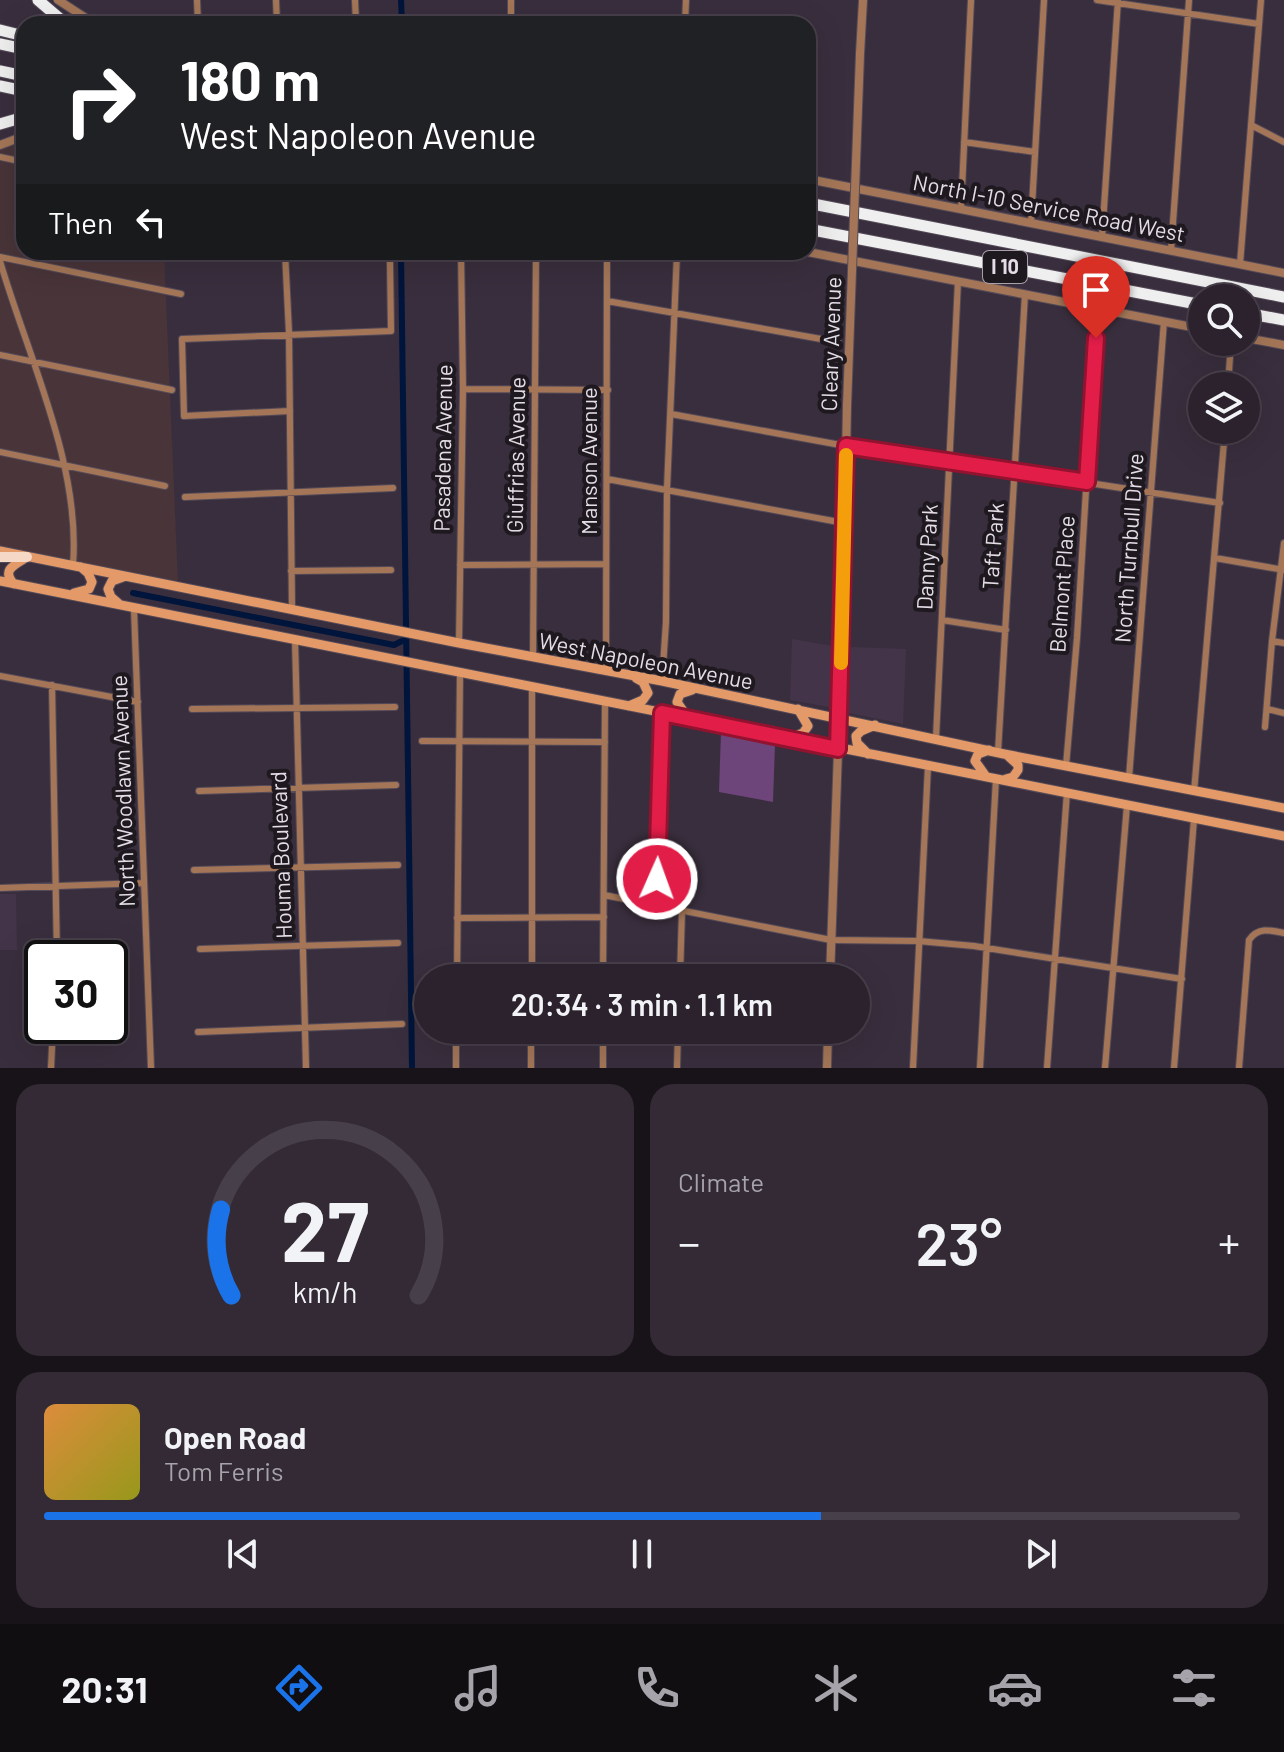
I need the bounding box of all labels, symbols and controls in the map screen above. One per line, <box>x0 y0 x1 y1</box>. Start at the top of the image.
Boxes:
text: 180 m <box>180 45 320 112</box>
icon: right <box>48 48 152 152</box>
text: West Napoleon Avenue <box>180 113 536 156</box>
street label: North I-10 Service Road West <box>911 168 1187 246</box>
icon: left <box>129 200 173 244</box>
text: Then <box>48 204 113 240</box>
road number: I 10 <box>983 251 1027 283</box>
pin <box>1062 256 1130 338</box>
icon: arrive <box>1074 268 1118 312</box>
street label: Cleary Avenue <box>815 276 845 412</box>
map controls <box>1188 284 1260 444</box>
button: search <box>1188 284 1260 356</box>
street label: Pasadena Avenue <box>428 364 456 532</box>
button: layers <box>1188 372 1260 444</box>
street label: Giuffrias Avenue <box>501 377 529 533</box>
street label: Manson Avenue <box>575 387 601 535</box>
street label: North Turnbull Drive <box>1108 452 1148 644</box>
street label: Taft Park <box>976 502 1008 590</box>
street label: Danny Park <box>910 503 942 611</box>
street label: Belmont Place <box>1043 515 1079 653</box>
street label: West Napoleon Avenue <box>537 626 756 694</box>
street label: North Woodlawn Avenue <box>105 675 139 907</box>
street label: Houma Boulevard <box>264 771 296 939</box>
position arrow <box>615 837 699 921</box>
speed limit sign: 30 <box>24 940 128 1044</box>
text: 20:34 · 3 min · 1.1 km <box>511 986 773 1022</box>
text: Climate <box>678 1166 764 1197</box>
text: 27 <box>281 1179 369 1279</box>
text: 23° <box>916 1206 1002 1278</box>
text: − <box>678 1215 700 1268</box>
text: + <box>1218 1215 1240 1268</box>
text: km/h <box>293 1274 357 1309</box>
text: Open Road <box>164 1419 306 1455</box>
text: Tom Ferris <box>164 1455 284 1486</box>
icon: previous <box>221 1532 265 1576</box>
icon: pause <box>620 1532 664 1576</box>
icon: next <box>1019 1532 1063 1576</box>
icon: directions <box>271 1660 327 1716</box>
icon: music <box>450 1660 506 1716</box>
icon: phone <box>629 1660 685 1716</box>
icon: climate <box>808 1660 864 1716</box>
icon: car <box>987 1660 1043 1716</box>
icon: filters <box>1166 1660 1222 1716</box>
text: 20:31 <box>62 1667 147 1710</box>

